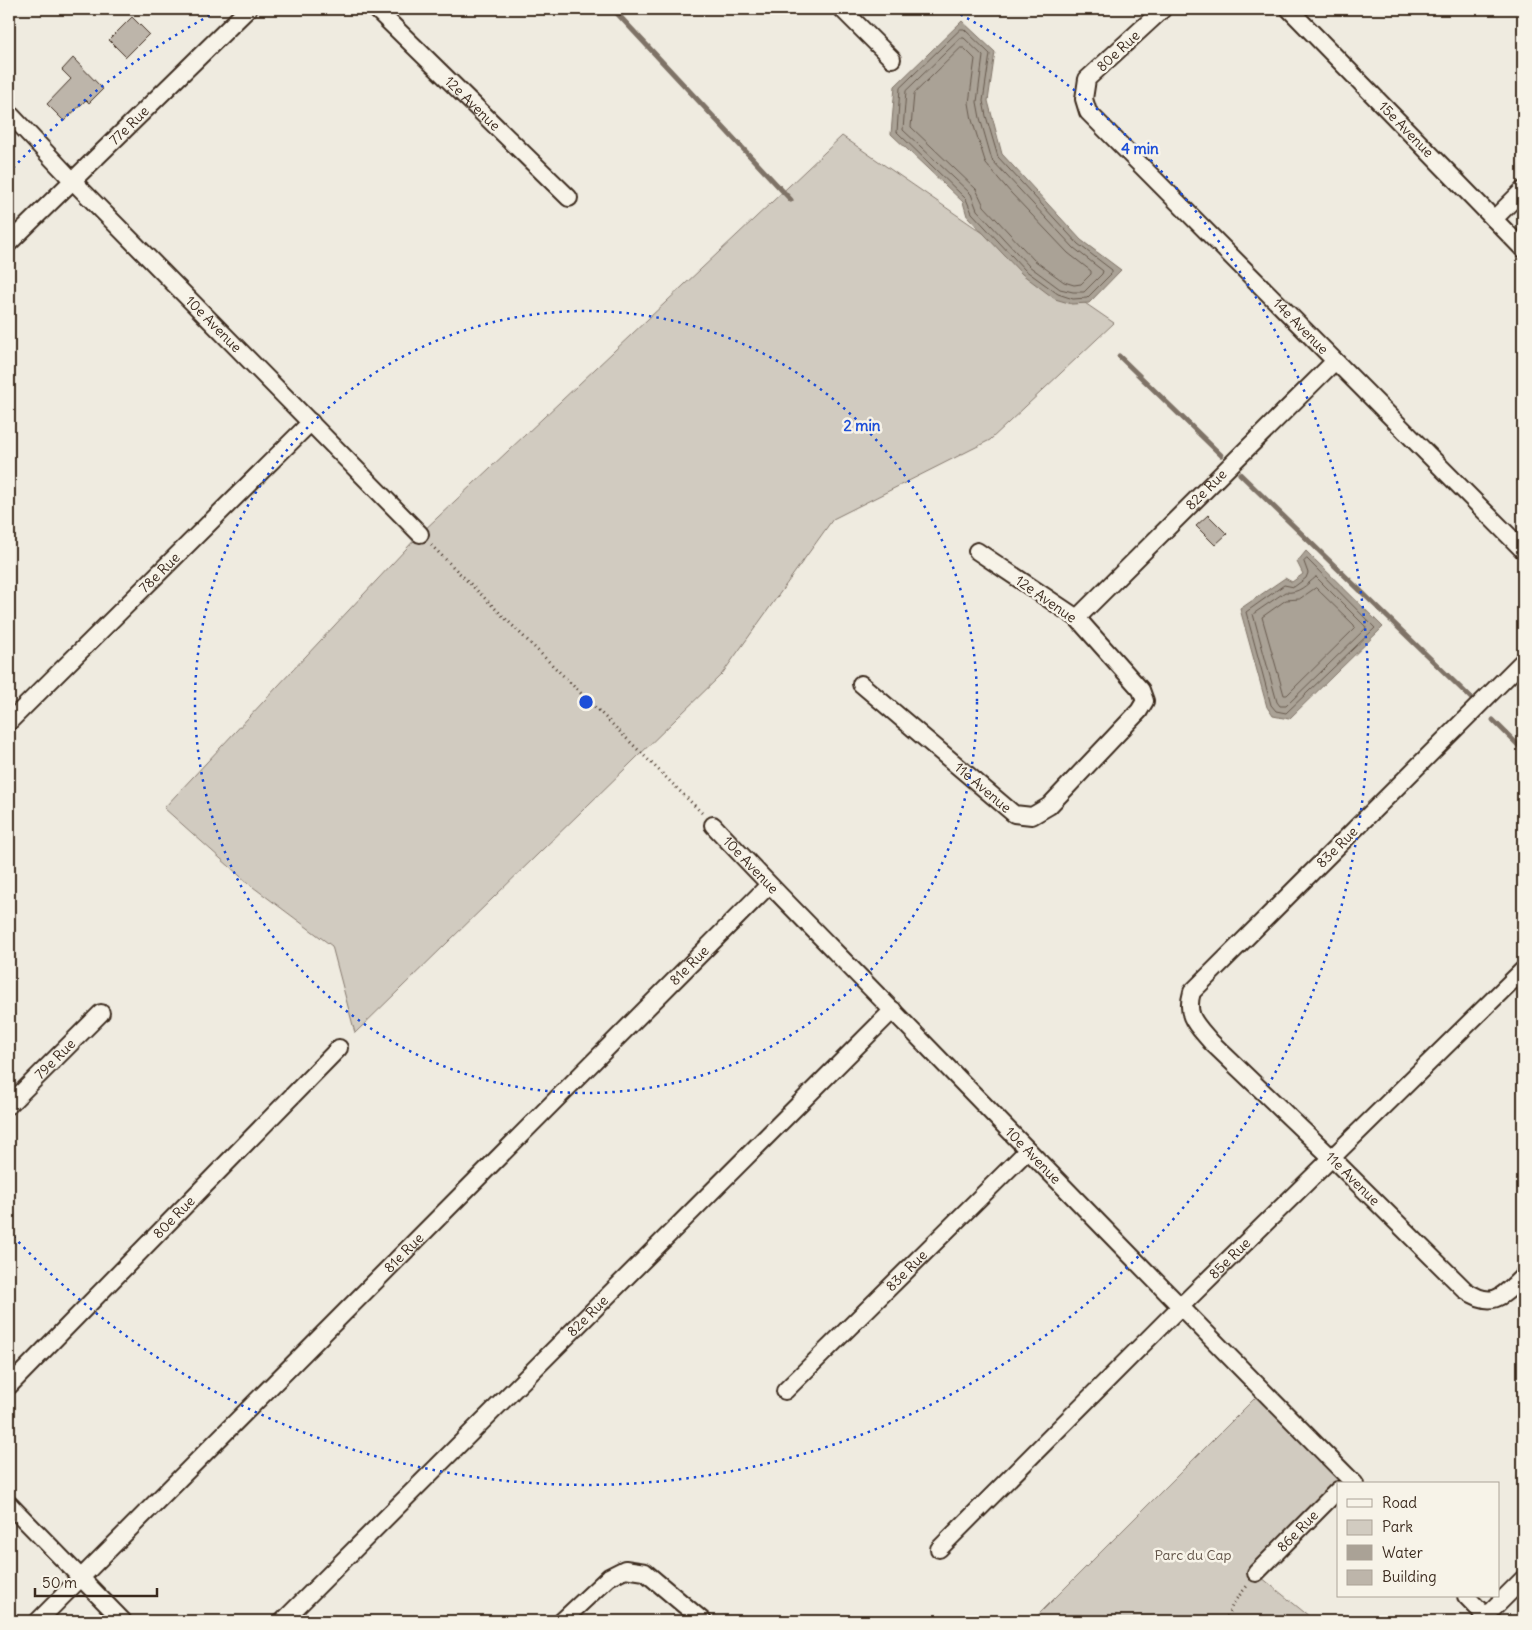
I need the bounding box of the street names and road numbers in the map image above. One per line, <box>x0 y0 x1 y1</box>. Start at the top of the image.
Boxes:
street label: 80e Rue <box>1093 26 1143 76</box>
street label: 12e Avenue <box>441 72 504 135</box>
street label: 15e Avenue <box>1375 97 1438 161</box>
street label: 77e Rue <box>105 102 153 149</box>
street label: 10e Avenue <box>182 292 246 356</box>
street label: 14e Avenue <box>1269 294 1332 358</box>
street label: 82e Rue <box>1182 465 1230 514</box>
street label: 78e Rue <box>135 548 184 597</box>
street label: 12e Avenue <box>1012 571 1080 627</box>
street label: 11e Avenue <box>951 758 1015 817</box>
street label: 83e Rue <box>1312 822 1362 872</box>
street label: 10e Avenue <box>719 832 782 897</box>
street label: 81e Rue <box>665 942 713 989</box>
street label: 79e Rue <box>31 1035 79 1083</box>
street label: 10e Avenue <box>1001 1123 1065 1188</box>
street label: 11e Avenue <box>1322 1148 1384 1209</box>
street label: 80e Rue <box>149 1192 199 1242</box>
street label: 81e Rue <box>380 1229 427 1276</box>
street label: 85e Rue <box>1205 1234 1254 1283</box>
street label: 83e Rue <box>882 1246 931 1295</box>
street label: 82e Rue <box>563 1292 612 1340</box>
street label: 86e Rue <box>1273 1506 1322 1556</box>

